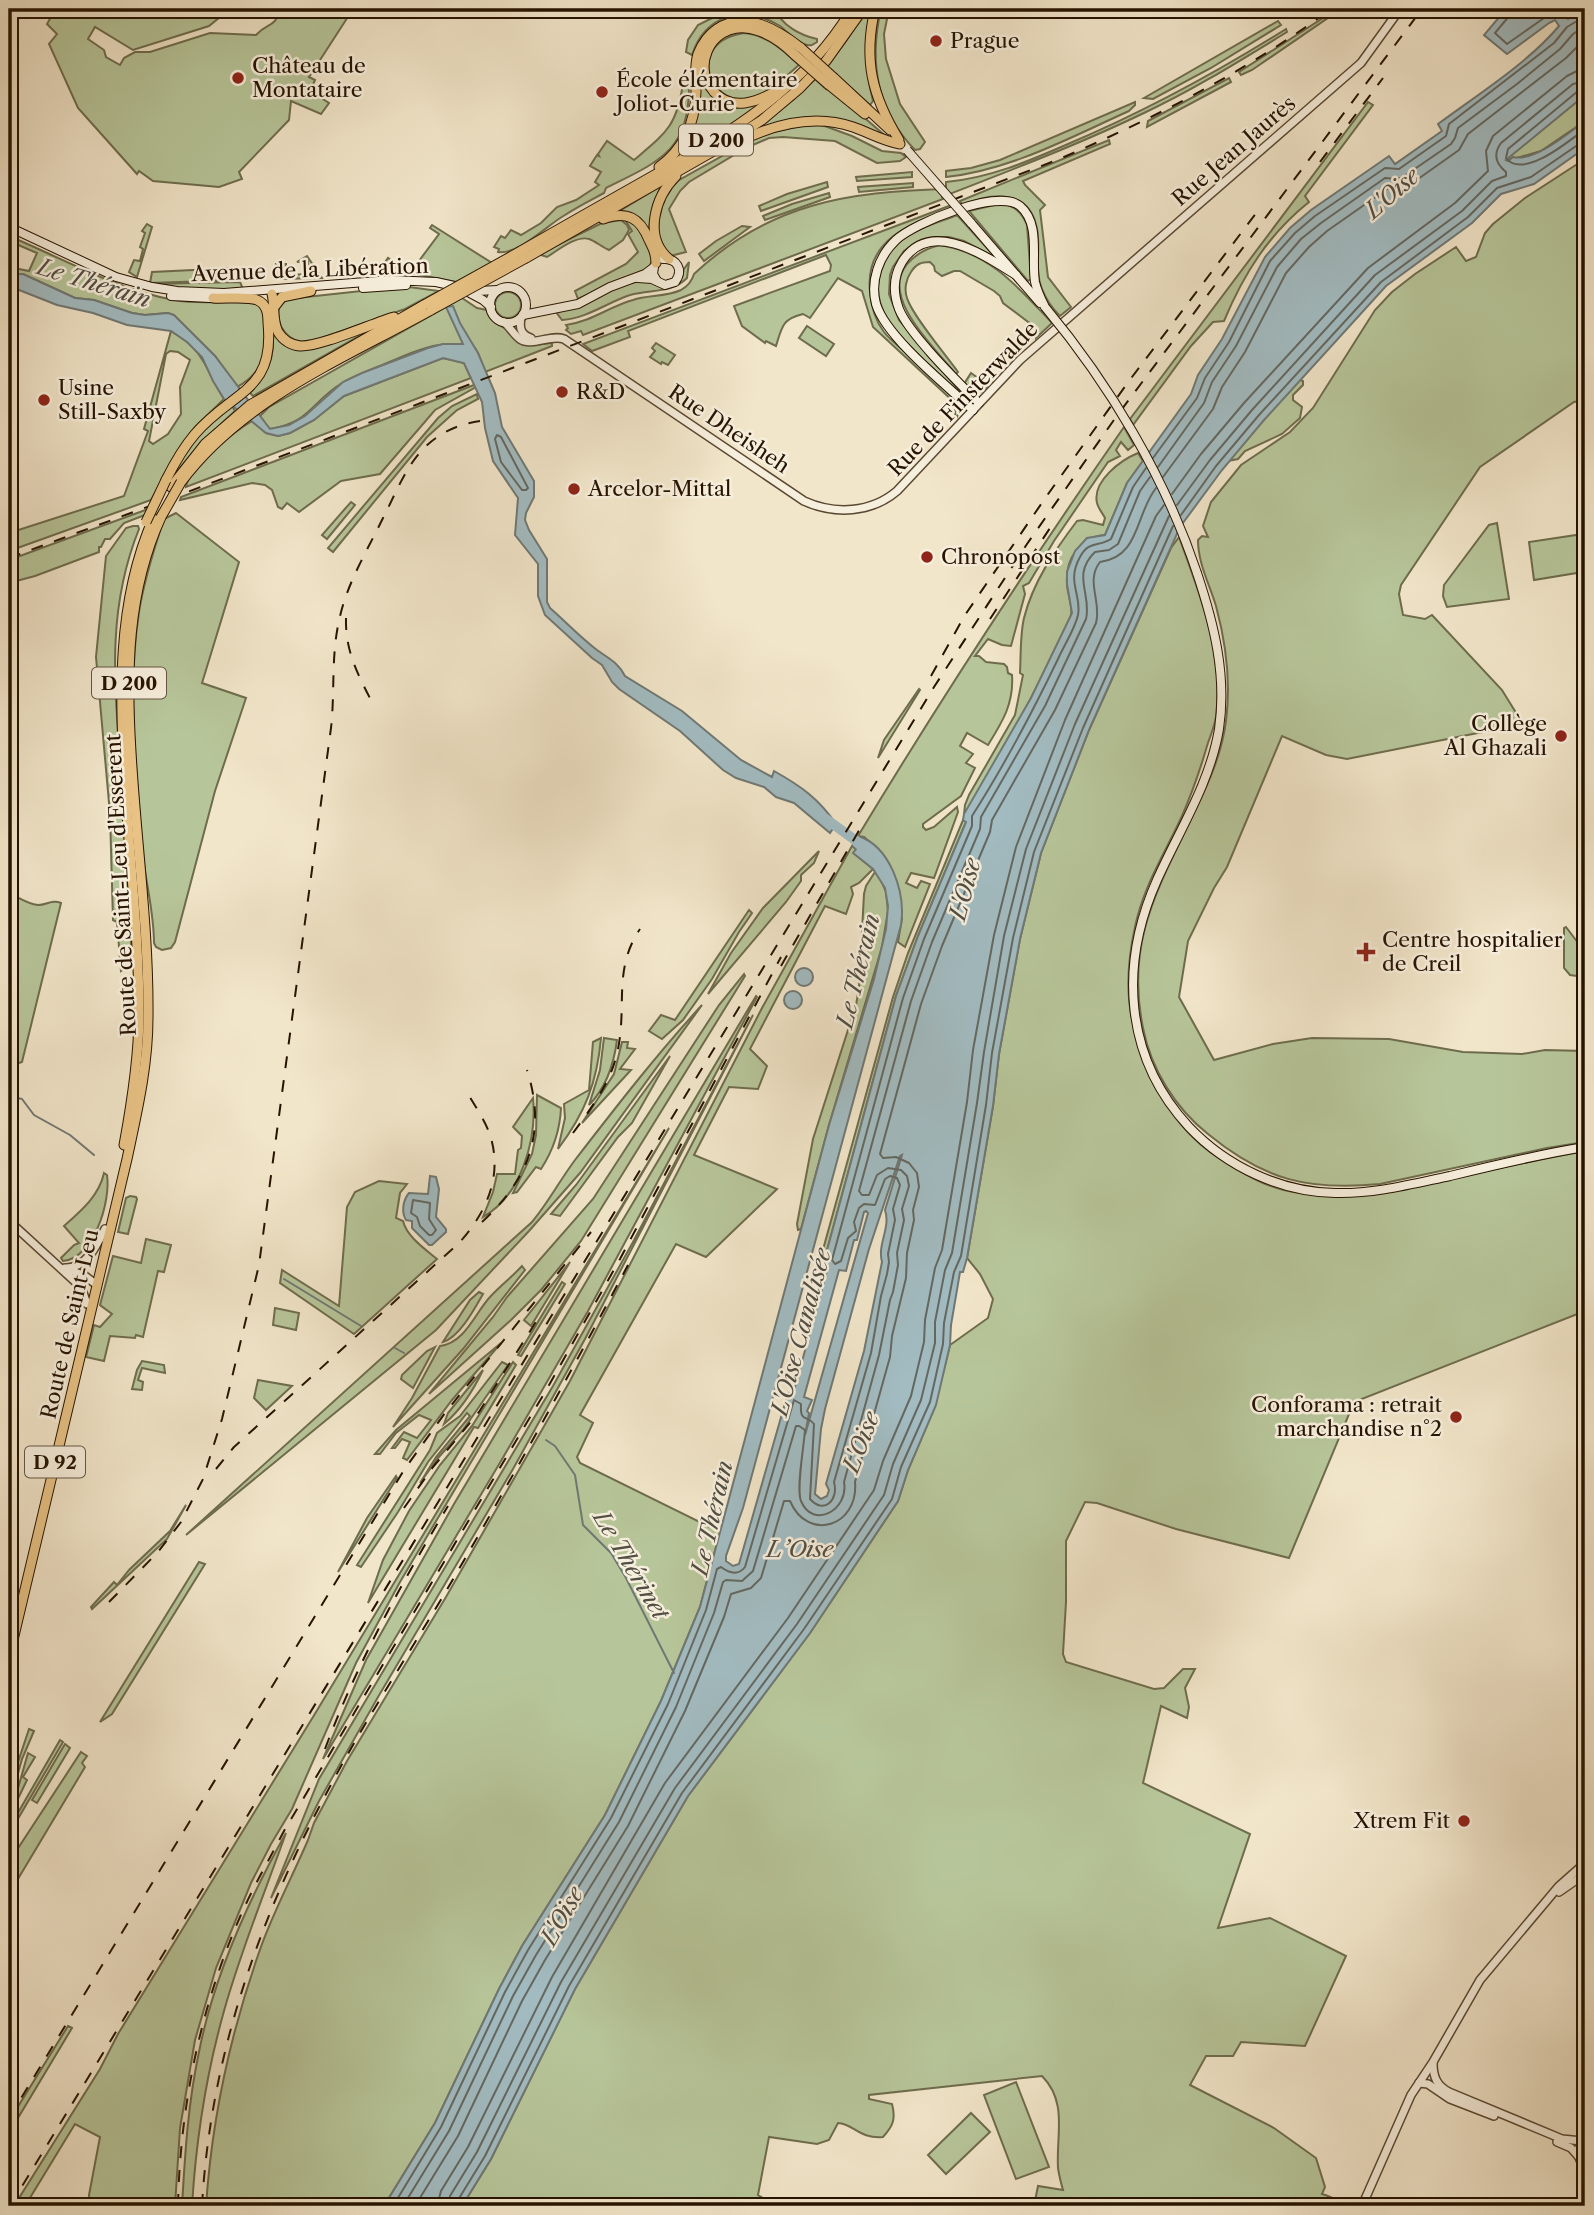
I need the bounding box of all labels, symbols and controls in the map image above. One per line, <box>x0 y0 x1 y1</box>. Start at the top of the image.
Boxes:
place label: Prague <box>950 28 1019 53</box>
marker: Prague <box>928 33 944 49</box>
place label: Château de Montataire <box>252 53 366 102</box>
place label: École élémentaire Joliot-Curie <box>613 67 797 116</box>
marker: Château de Montataire <box>230 70 246 86</box>
marker: École élémentaire Joliot-Curie <box>594 84 610 100</box>
street label: Rue Jean Jaurès <box>1167 90 1300 211</box>
road number: D 200 <box>679 124 753 156</box>
water label: L'Oise <box>1358 161 1426 225</box>
water label: Le Thérain <box>32 252 154 313</box>
street label: Avenue de la Libération <box>190 253 429 286</box>
street label: Rue de Finsterwalde <box>883 316 1043 481</box>
place label: Usine Still-Saxby <box>58 375 166 424</box>
place label: R&D <box>576 379 625 404</box>
street label: Rue Dheisheh <box>664 379 795 478</box>
marker: R&D <box>554 384 570 400</box>
marker: Usine Still-Saxby <box>36 392 52 408</box>
place label: Arcelor-Mittal <box>587 476 731 501</box>
marker: Arcelor-Mittal <box>566 481 582 497</box>
place label: Chronopost <box>941 544 1061 569</box>
marker: Chronopost <box>919 549 935 565</box>
road number: D 200 <box>92 668 166 698</box>
place label: Collège Al Ghazali <box>1443 711 1547 760</box>
marker: Collège Al Ghazali <box>1553 728 1569 744</box>
street label: Route de Saint-Leu d'Esserent <box>100 733 141 1037</box>
water label: L'Oise <box>943 854 987 925</box>
water label: Le Thérain <box>830 911 886 1033</box>
place label: Centre hospitalier de Creil <box>1382 927 1563 976</box>
marker: Centre hospitalier de Creil <box>1356 942 1376 962</box>
street label: Route de Saint-Leu <box>35 1226 104 1421</box>
water label: L'Oise Canalisée <box>765 1244 837 1421</box>
place label: Conforama : retrait marchandise n°2 <box>1251 1392 1443 1441</box>
water label: L'Oise <box>836 1407 886 1478</box>
marker: Conforama : retrait marchandise n°2 <box>1448 1409 1464 1425</box>
road number: D 92 <box>25 1446 85 1478</box>
water label: Le Thérain <box>685 1458 739 1580</box>
water label: Le Thérinet <box>586 1504 675 1626</box>
water label: L’Oise <box>765 1535 834 1563</box>
place label: Xtrem Fit <box>1352 1808 1451 1833</box>
marker: Xtrem Fit <box>1456 1813 1472 1829</box>
water label: L'Oise <box>534 1881 590 1952</box>

